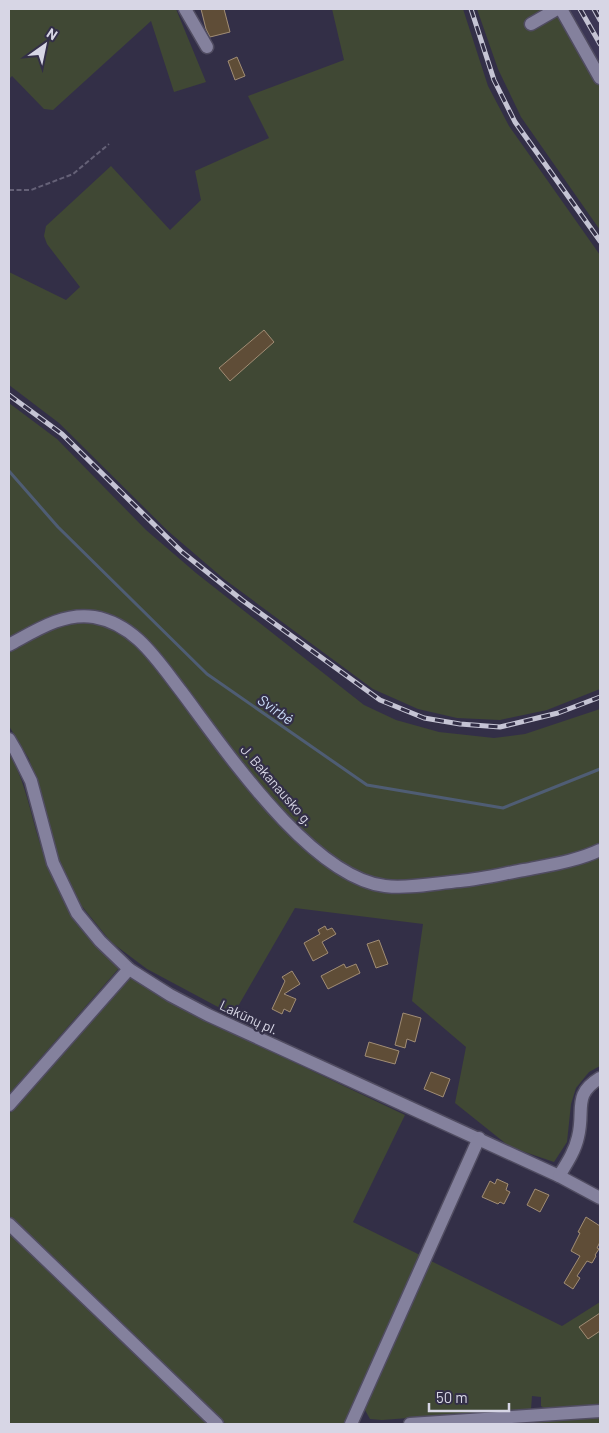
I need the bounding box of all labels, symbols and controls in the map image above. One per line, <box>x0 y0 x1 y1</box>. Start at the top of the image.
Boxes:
north arrow <box>20 20 70 70</box>
text: N <box>44 24 61 43</box>
water label: Svirbė <box>254 690 298 728</box>
street label: J. Bakanausko g. <box>237 741 317 829</box>
street label: Lakūnų pl. <box>217 996 281 1038</box>
scale bar <box>429 1380 509 1412</box>
text: 50 m <box>436 1388 468 1406</box>

